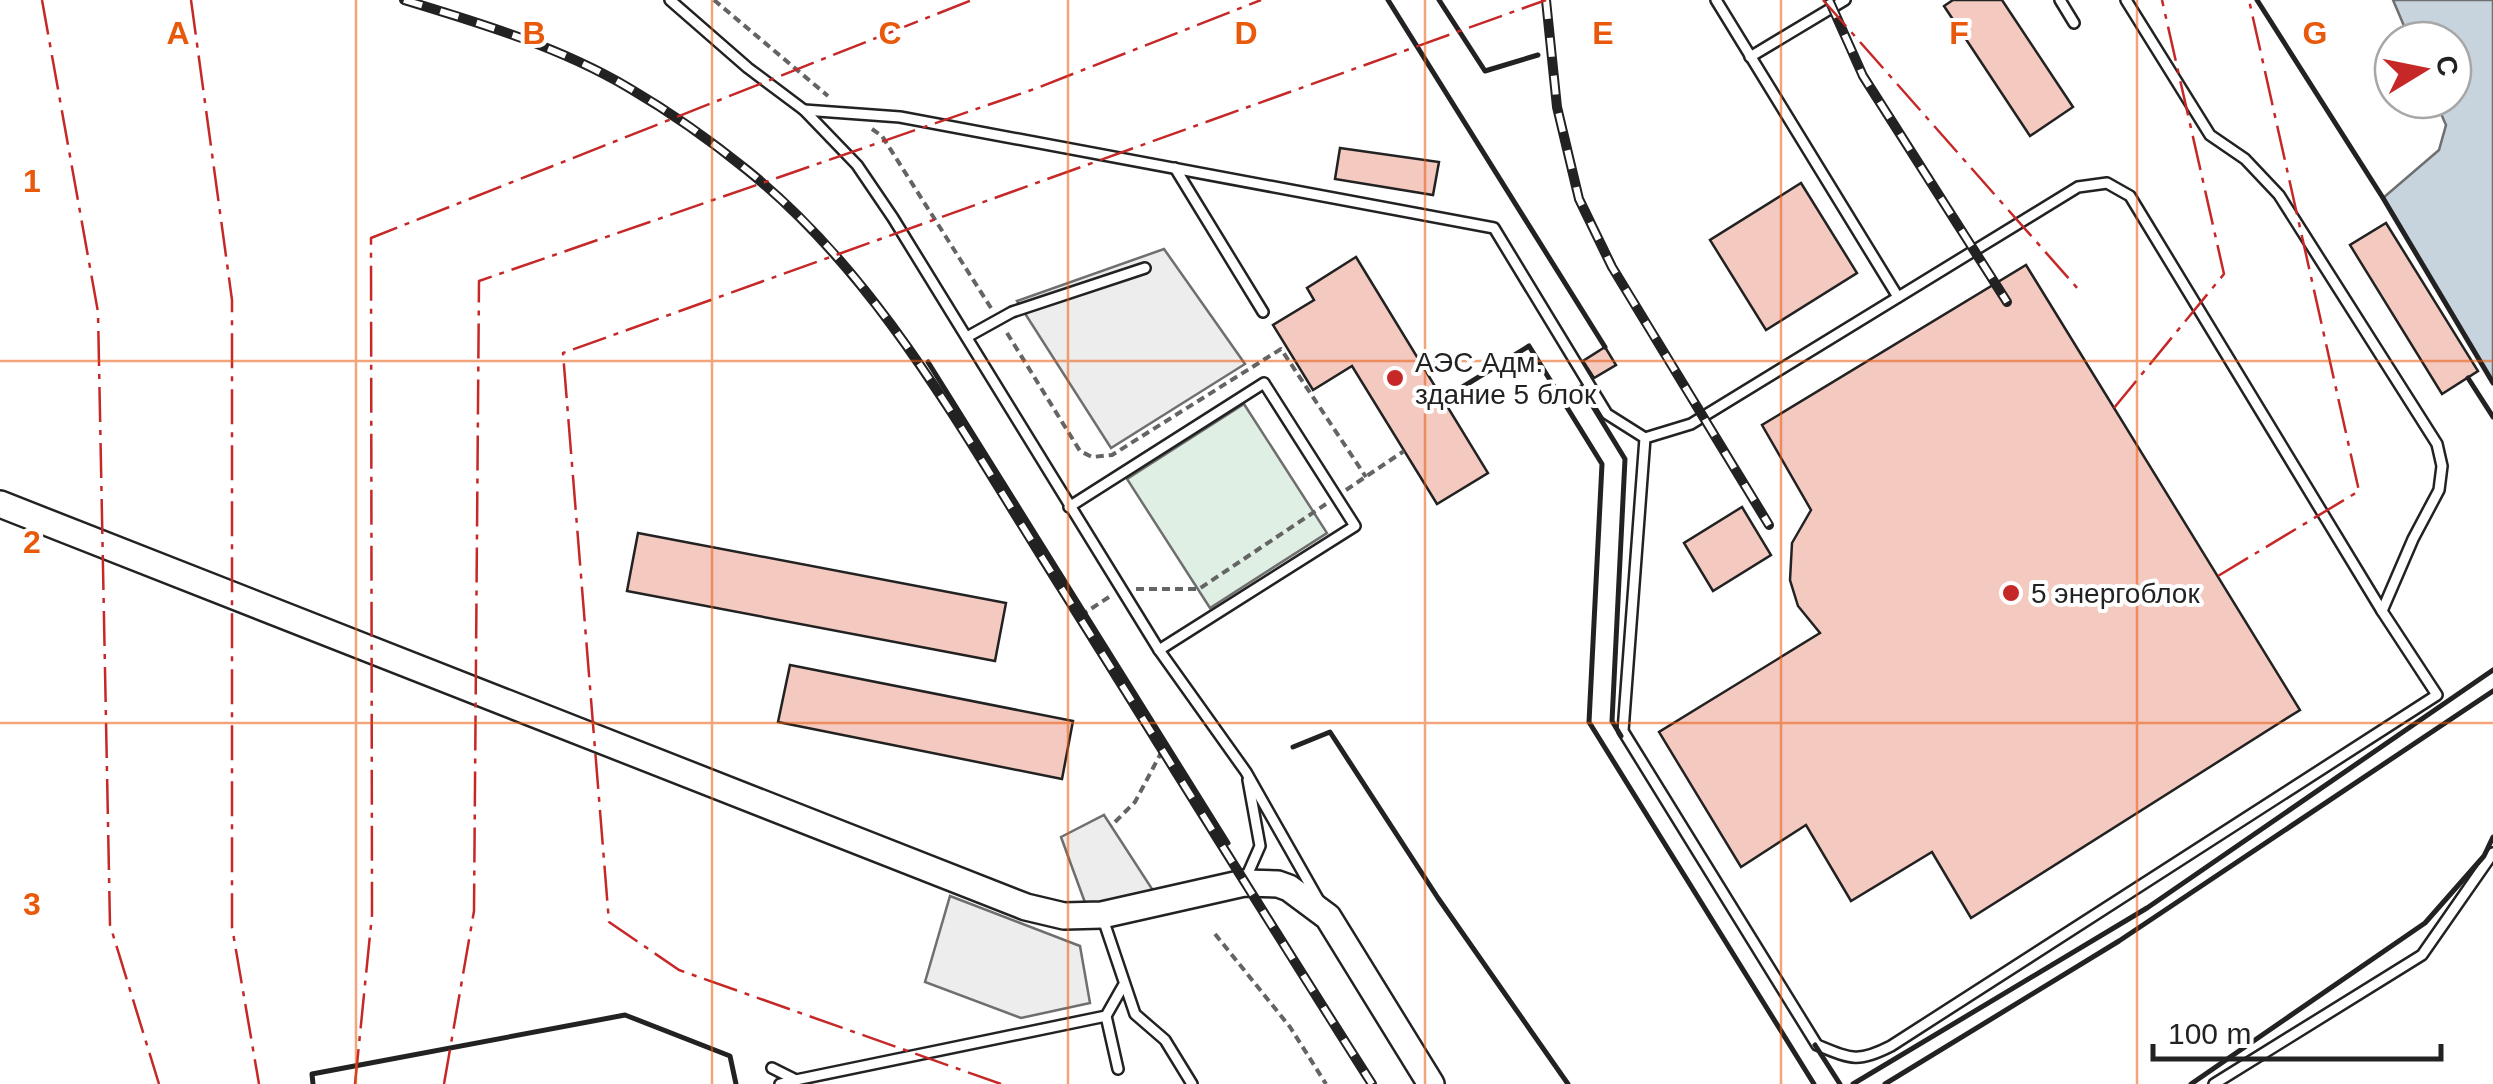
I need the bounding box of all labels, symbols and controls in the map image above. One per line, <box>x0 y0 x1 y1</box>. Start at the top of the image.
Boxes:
text: A <box>166 15 190 51</box>
text: B <box>522 15 546 51</box>
text: C <box>878 15 902 51</box>
text: D <box>1234 15 1258 51</box>
text: E <box>1592 15 1614 51</box>
text: F <box>1949 15 1969 51</box>
text: G <box>2303 15 2327 51</box>
north arrow <box>2373 20 2473 120</box>
text: С <box>2430 53 2464 78</box>
text: 1 <box>23 163 41 199</box>
place label: АЭС Адм. здание 5 блок <box>1415 347 1597 410</box>
marker: АЭС Адм. здание 5 блок <box>1384 367 1406 389</box>
text: 2 <box>23 524 41 560</box>
place label: 5 энергоблок <box>2031 578 2200 609</box>
marker: 5 энергоблок <box>2000 582 2022 604</box>
text: 3 <box>23 886 41 922</box>
scale bar <box>2153 999 2440 1061</box>
text: 100 m <box>2168 1017 2251 1050</box>

